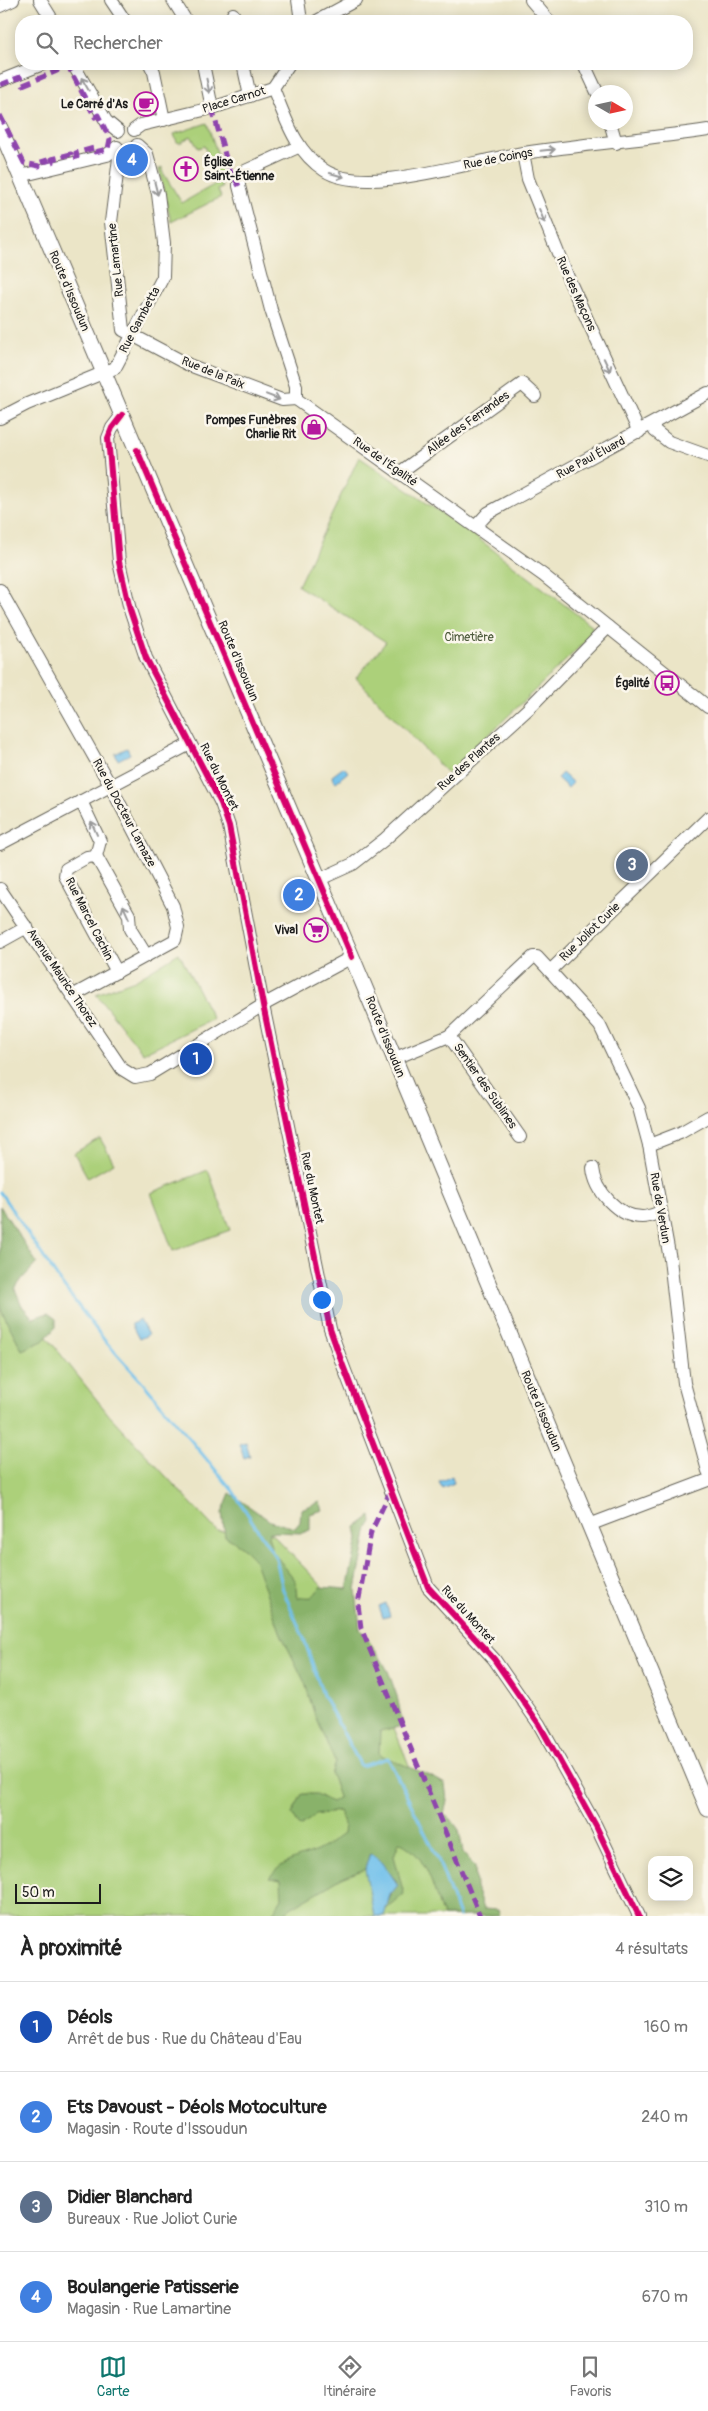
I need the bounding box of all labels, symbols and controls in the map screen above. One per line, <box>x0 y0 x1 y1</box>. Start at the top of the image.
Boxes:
search box <box>15 15 693 70</box>
icon: search <box>33 29 61 57</box>
text: Rechercher <box>73 31 163 55</box>
one-way arrow <box>79 77 89 92</box>
one-way arrow <box>203 77 213 93</box>
street label: Place Carnot <box>201 83 268 117</box>
north arrow <box>588 85 633 130</box>
cafe icon: Le Carré d'As <box>133 91 159 117</box>
place label: Le Carré d'As <box>61 97 129 112</box>
pin: 4 <box>116 141 148 179</box>
street label: Rue de Coings <box>462 145 534 173</box>
one-way arrow <box>540 145 556 155</box>
place label: Église Saint-Étienne <box>204 154 275 184</box>
church icon: Église Saint-Étienne <box>173 156 199 182</box>
one-way arrow <box>328 171 344 181</box>
one-way arrow <box>152 180 161 196</box>
one-way arrow <box>538 208 548 223</box>
street label: Rue Lamartine <box>105 222 127 298</box>
street label: Route d'Issoudun <box>45 248 93 334</box>
street label: Rue des Maçons <box>553 254 599 334</box>
street label: Rue Gambetta <box>116 284 164 356</box>
street label: Rue de la Paix <box>179 354 247 392</box>
one-way arrow <box>603 357 613 372</box>
street label: Allée des Ferrandes <box>424 387 513 458</box>
one-way arrow <box>265 393 280 402</box>
place label: Pompes Funèbres Charlie Rit <box>205 413 297 442</box>
shop icon: Pompes Funèbres Charlie Rit <box>301 414 327 440</box>
street label: Rue de l'Égalité <box>350 433 421 490</box>
street label: Rue Paul Éluard <box>554 433 628 482</box>
street label: Route d'Issoudun <box>214 618 262 704</box>
park label: Cimetière <box>444 630 494 645</box>
bus stop icon: Égalité <box>654 670 680 696</box>
place label: Égalité <box>615 675 651 691</box>
street label: Rue des Plantes <box>435 730 504 794</box>
street label: Rue du Montet <box>196 741 242 813</box>
street label: Rue du Docteur Lamaze <box>89 756 159 870</box>
one-way arrow <box>88 821 98 836</box>
pin: 3 <box>616 846 648 884</box>
street label: Rue Marcel Cachin <box>62 875 116 963</box>
pin: 2 <box>283 876 315 914</box>
street label: Rue Joliot Curie <box>557 899 623 965</box>
one-way arrow <box>121 905 131 920</box>
supermarket icon: Vival <box>303 917 329 943</box>
place label: Vival <box>274 923 298 938</box>
street label: Avenue Maurice Thorez <box>23 926 101 1030</box>
street label: Route d'Issoudun <box>362 994 408 1080</box>
pin: 1 <box>180 1040 212 1078</box>
street label: Sentier des Sublines <box>450 1040 520 1132</box>
street label: Rue du Montet <box>297 1151 327 1226</box>
street label: Rue de Verdun <box>646 1171 674 1245</box>
your location <box>309 1287 335 1313</box>
street label: Route d'Issoudun <box>517 1368 565 1454</box>
street label: Rue du Montet <box>438 1583 498 1647</box>
map controls <box>648 1856 693 1901</box>
button: layers <box>648 1856 693 1901</box>
scale bar <box>15 1881 101 1904</box>
text: 50 m <box>22 1884 55 1901</box>
text: À proximité <box>20 1935 123 1962</box>
text: 4 résultats <box>615 1939 688 1959</box>
text: Déols <box>67 2005 112 2029</box>
text: 1 <box>33 2017 39 2037</box>
text: 160 m <box>644 2017 688 2037</box>
text: Arrêt de bus · Rue du Château d'Eau <box>67 2029 302 2049</box>
text: Ets Davoust - Déols Motoculture <box>67 2095 327 2119</box>
text: 2 <box>32 2107 40 2127</box>
text: 240 m <box>641 2107 688 2127</box>
text: Magasin · Route d'Issoudun <box>67 2119 248 2139</box>
text: Didier Blanchard <box>67 2185 193 2209</box>
text: 3 <box>32 2197 40 2217</box>
text: 310 m <box>644 2197 688 2217</box>
text: Bureaux · Rue Joliot Curie <box>67 2209 237 2229</box>
text: Boulangerie Patisserie <box>67 2275 239 2299</box>
text: 4 <box>31 2287 41 2307</box>
text: 670 m <box>642 2287 688 2307</box>
text: Magasin · Rue Lamartine <box>67 2299 231 2319</box>
tab: Carte <box>97 2353 129 2400</box>
tab: Itinéraire <box>323 2353 376 2400</box>
tab: Favoris <box>570 2353 611 2400</box>

